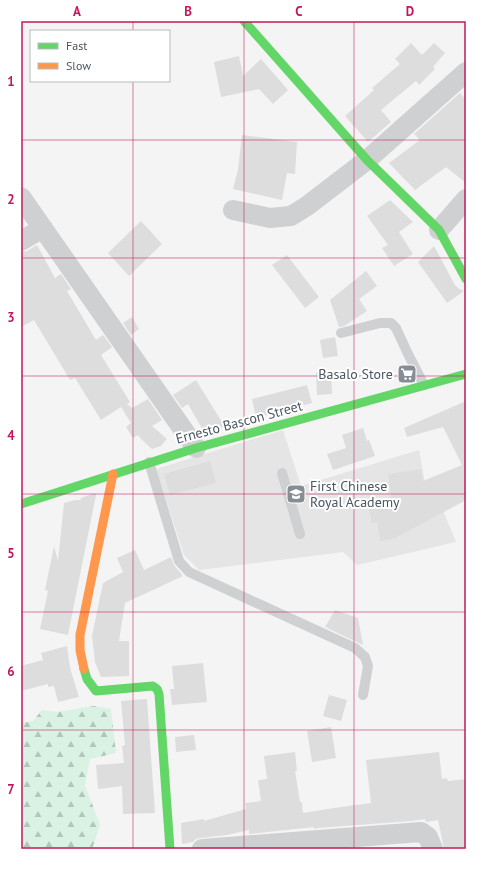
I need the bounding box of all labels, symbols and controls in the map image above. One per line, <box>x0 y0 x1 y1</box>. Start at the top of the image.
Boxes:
text: A <box>73 3 81 20</box>
text: B <box>184 3 192 20</box>
text: C <box>295 3 303 20</box>
text: D <box>406 3 414 20</box>
legend <box>30 30 170 82</box>
text: Fast <box>66 38 87 53</box>
text: Slow <box>66 58 91 73</box>
text: 1 <box>7 73 15 90</box>
text: 2 <box>7 191 15 208</box>
text: 3 <box>7 309 15 326</box>
supermarket icon: Basalo Store <box>396 363 418 385</box>
place label: Basalo Store <box>318 365 393 383</box>
street label: Ernesto Bascon Street <box>174 396 305 448</box>
text: 4 <box>7 427 15 444</box>
place label: First Chinese Royal Academy <box>310 477 400 511</box>
school or university icon: First Chinese Royal Academy <box>285 483 307 505</box>
text: 5 <box>7 545 15 562</box>
text: 6 <box>7 663 15 680</box>
text: 7 <box>7 781 15 798</box>

